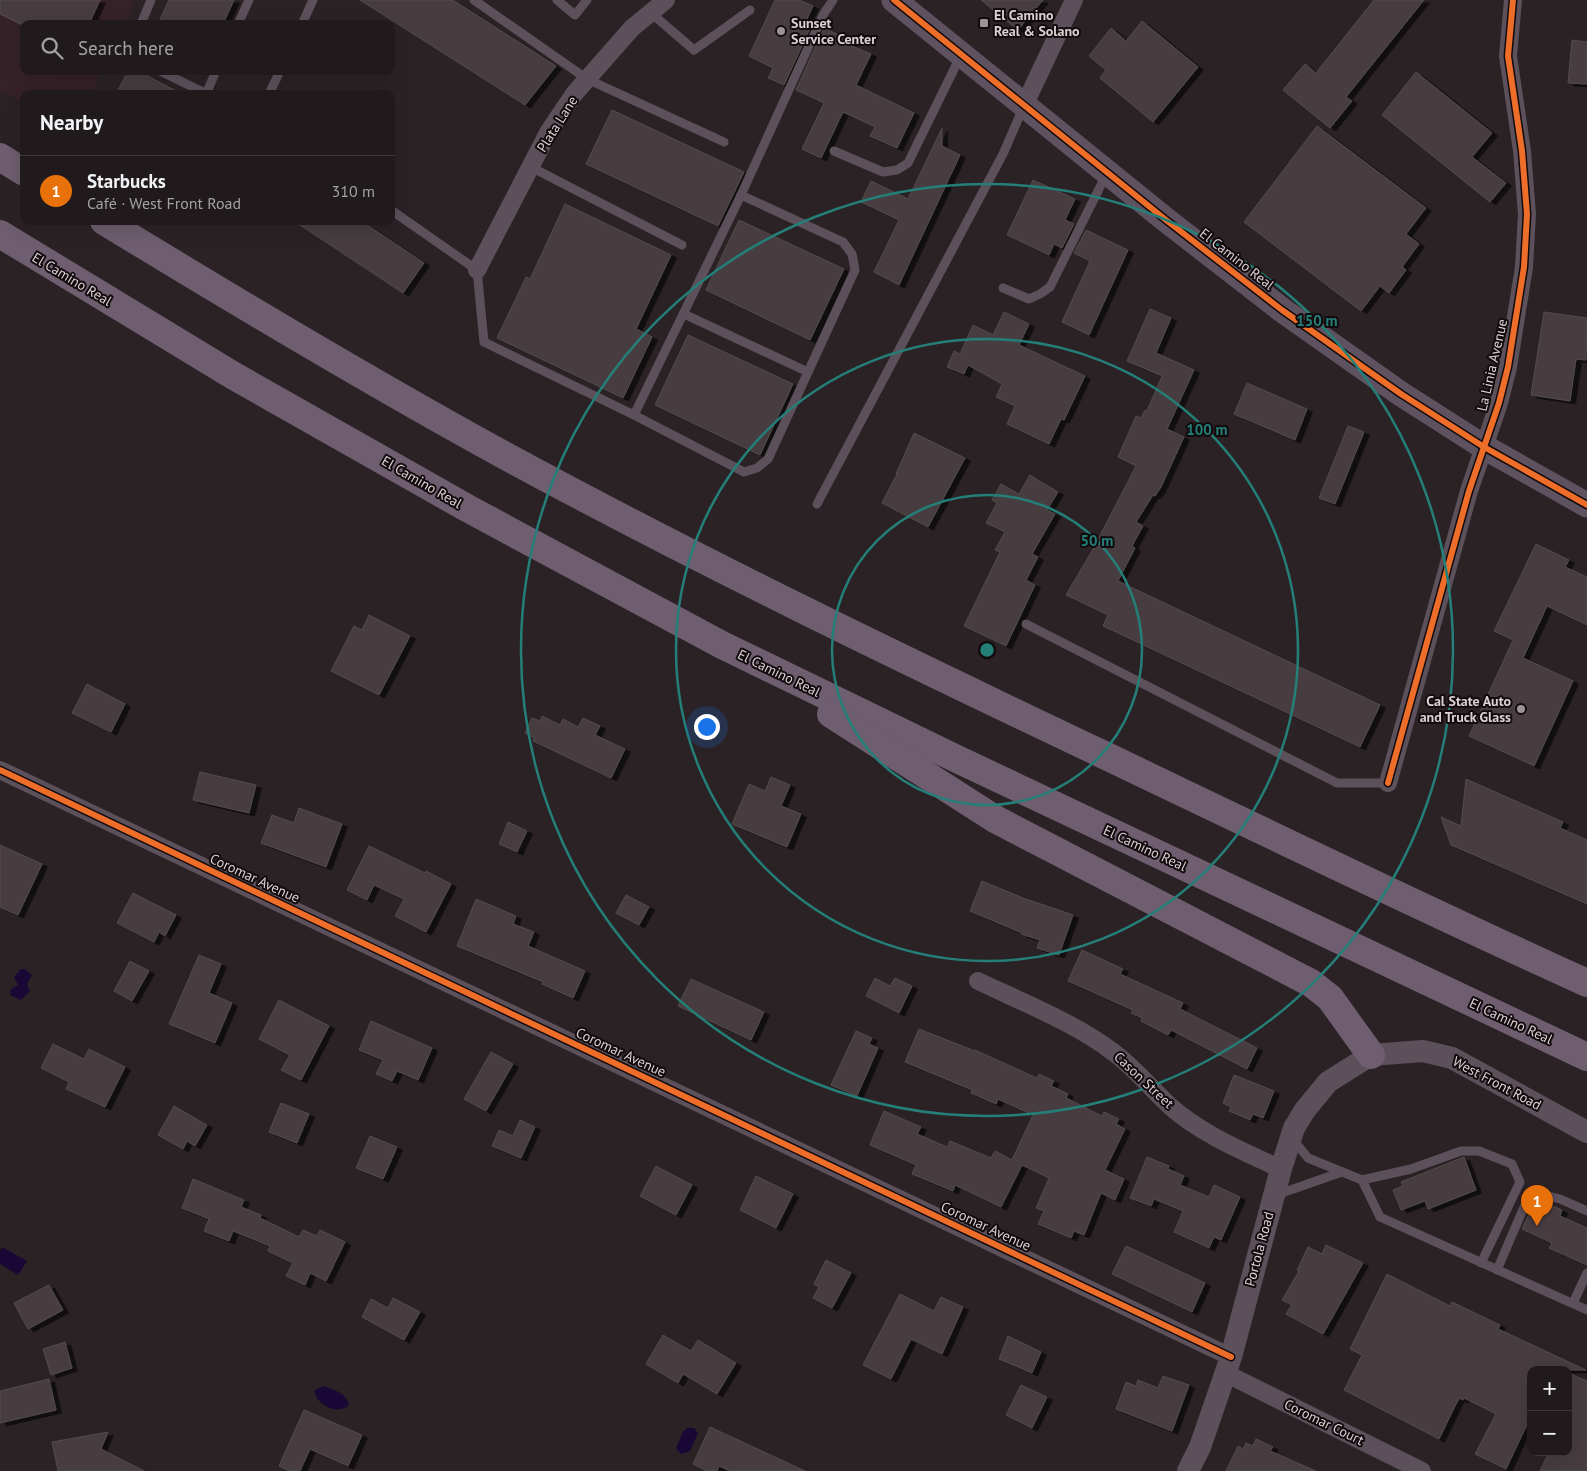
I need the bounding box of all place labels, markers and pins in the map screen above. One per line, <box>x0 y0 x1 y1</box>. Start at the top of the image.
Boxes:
place label: El Camino Real & Solano <box>994 6 1080 40</box>
place label: Sunset Service Center <box>791 14 876 48</box>
marker: El Camino Real & Solano <box>978 17 990 29</box>
marker: Sunset Service Center <box>775 25 787 37</box>
centre of rings <box>978 641 996 659</box>
place label: Cal State Auto and Truck Glass <box>1420 692 1511 726</box>
marker: Cal State Auto and Truck Glass <box>1515 703 1527 715</box>
pin: 1 <box>1521 1185 1553 1226</box>

